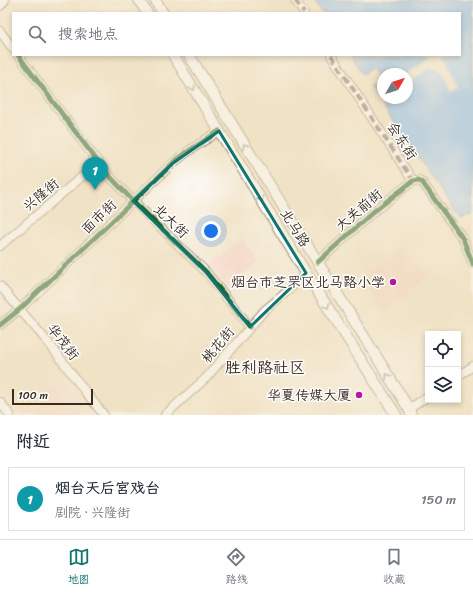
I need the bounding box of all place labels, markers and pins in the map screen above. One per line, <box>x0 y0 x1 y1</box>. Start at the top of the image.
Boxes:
pin: 1 <box>82 157 108 190</box>
place label: 烟台市芝罘区北马路小学 <box>231 270 385 295</box>
marker: 烟台市芝罘区北马路小学 <box>388 277 398 287</box>
place label: 华夏传媒大厦 <box>267 383 351 408</box>
marker: 华夏传媒大厦 <box>354 390 364 400</box>

